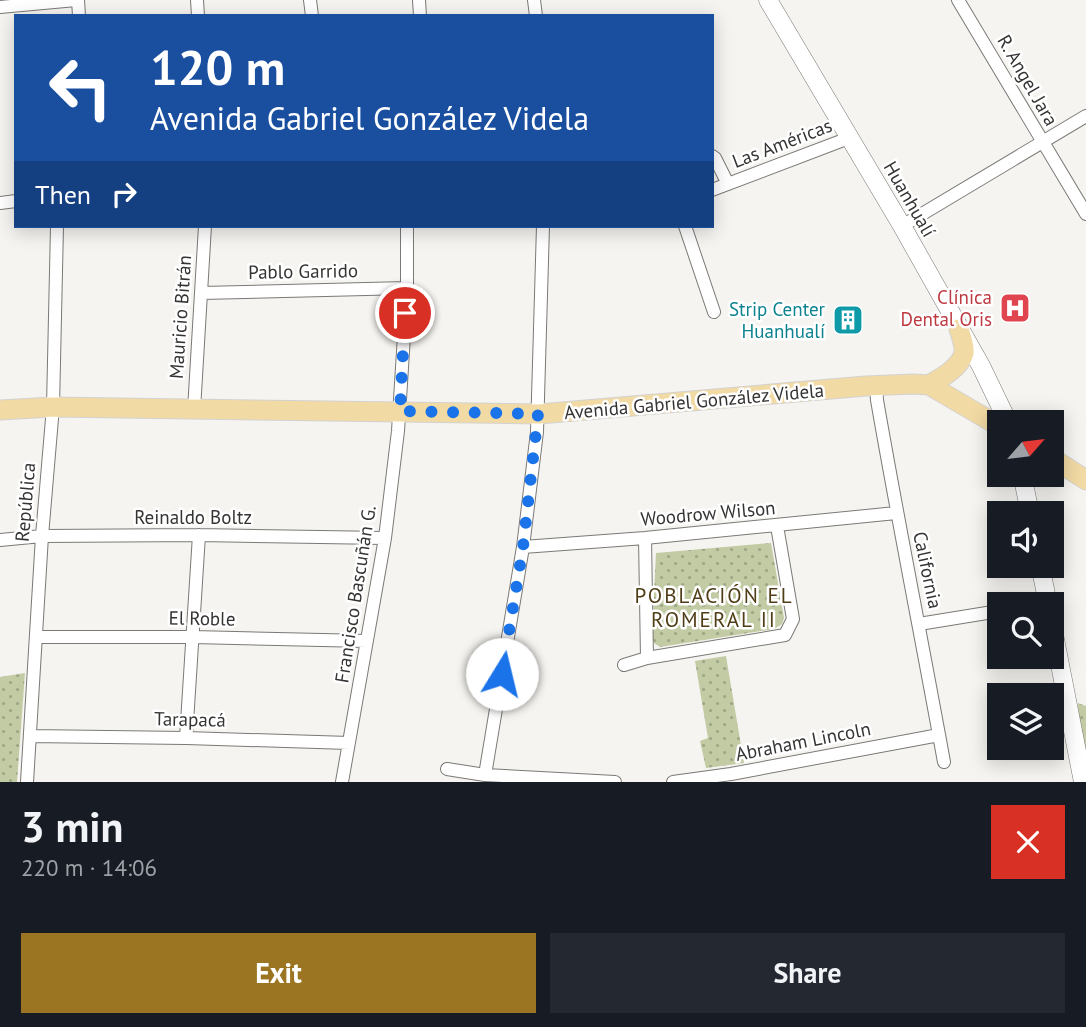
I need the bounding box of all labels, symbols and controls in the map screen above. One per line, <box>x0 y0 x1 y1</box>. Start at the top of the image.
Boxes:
street label: R. Angel Jara <box>992 30 1064 130</box>
text: 120 m <box>150 35 285 99</box>
icon: left <box>35 42 126 133</box>
text: Avenida Gabriel González Videla <box>150 97 589 139</box>
street label: Las Américas <box>729 113 835 173</box>
street label: Huanhualí <box>879 157 941 241</box>
icon: right <box>105 175 143 213</box>
text: Then <box>35 178 91 211</box>
street label: Mauricio Bitrán <box>164 254 196 380</box>
street label: Pablo Garrido <box>248 258 358 284</box>
pin <box>375 283 435 343</box>
place label: Clínica Dental Oris <box>900 285 992 331</box>
hospital icon: Clínica Dental Oris <box>998 291 1032 325</box>
icon: arrive <box>386 294 424 332</box>
place label: Strip Center Huanhualí <box>729 297 826 343</box>
building icon: Strip Center Huanhualí <box>831 303 865 337</box>
street label: Avenida Gabriel González Videla <box>563 378 825 424</box>
north arrow <box>987 410 1064 486</box>
map controls <box>987 410 1064 760</box>
street label: República <box>10 461 40 543</box>
street label: Woodrow Wilson <box>640 495 776 531</box>
button: sound <box>987 501 1064 578</box>
street label: Francisco Bascuñán G. <box>329 503 381 685</box>
street label: Reinaldo Boltz <box>134 505 252 529</box>
street label: California <box>908 529 948 611</box>
district label: POBLACIÓN EL ROMERAL II <box>634 582 794 633</box>
button: search <box>987 592 1064 669</box>
street label: El Roble <box>168 605 236 631</box>
position arrow <box>465 637 539 711</box>
button: layers <box>987 683 1064 760</box>
street label: Tarapacá <box>154 706 226 732</box>
street label: Abraham Lincoln <box>733 716 873 766</box>
text: 3 min <box>21 799 123 854</box>
button: close <box>991 805 1065 879</box>
text: 220 m · 14:06 <box>21 853 157 882</box>
button: Exit <box>21 933 536 1013</box>
button: Share <box>550 933 1065 1013</box>

